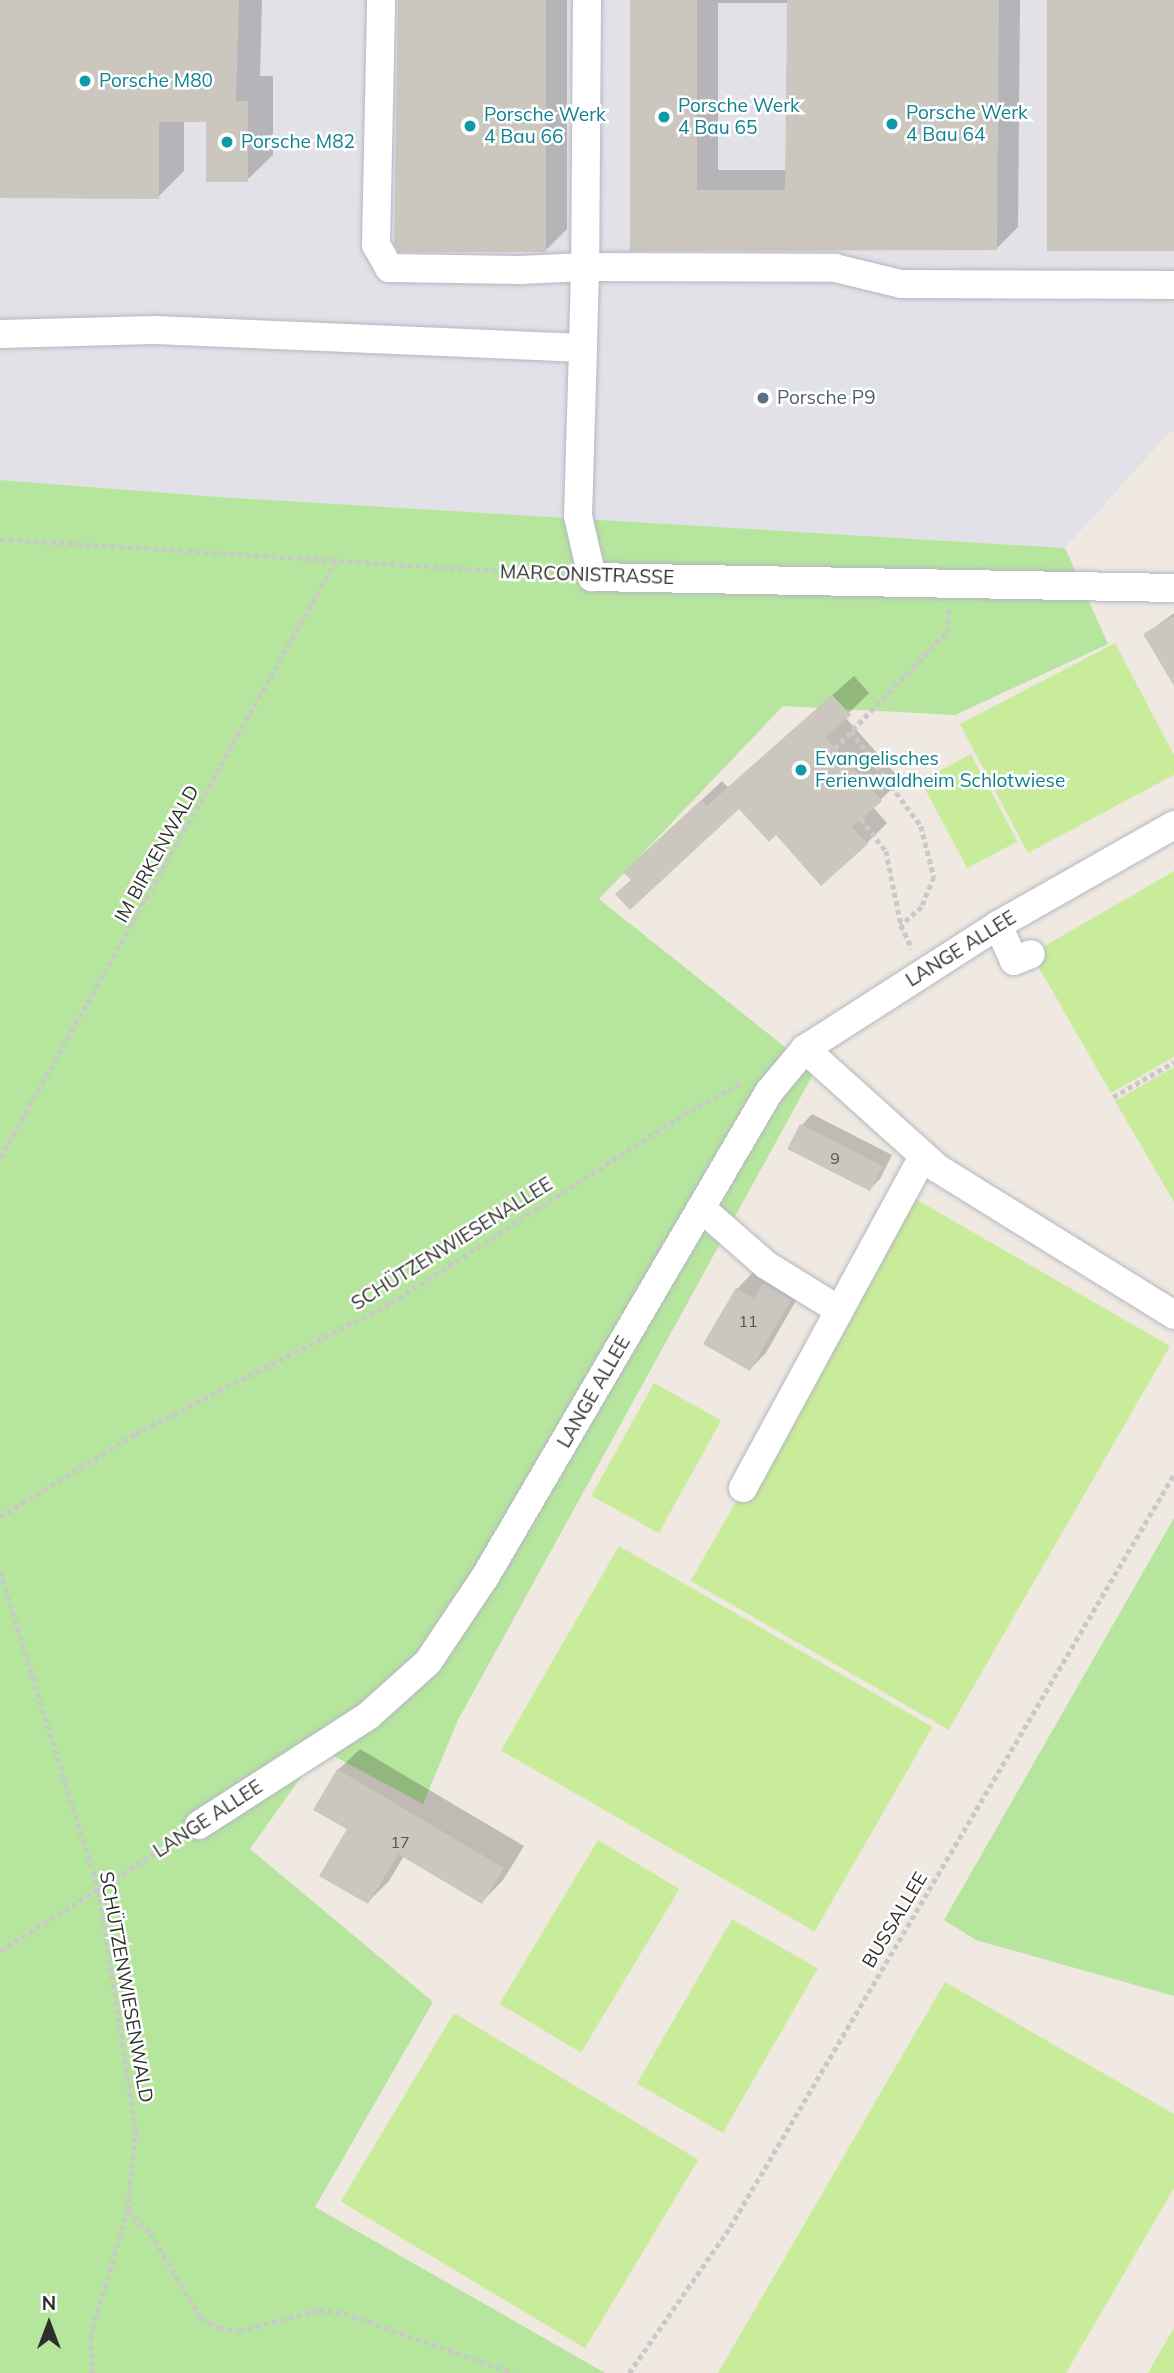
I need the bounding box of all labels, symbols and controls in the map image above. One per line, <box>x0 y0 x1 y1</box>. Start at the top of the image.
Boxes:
place label: Porsche M80 <box>99 70 213 92</box>
marker: Porsche M80 <box>77 73 93 89</box>
place label: Porsche Werk 4 Bau 65 <box>678 95 800 139</box>
place label: Porsche Werk 4 Bau 64 <box>906 102 1028 146</box>
place label: Porsche Werk 4 Bau 66 <box>484 104 606 148</box>
marker: Porsche Werk 4 Bau 65 <box>656 109 672 125</box>
marker: Porsche Werk 4 Bau 64 <box>884 116 900 132</box>
marker: Porsche Werk 4 Bau 66 <box>462 118 478 134</box>
place label: Porsche M82 <box>241 131 355 153</box>
marker: Porsche M82 <box>219 134 235 150</box>
place label: Porsche P9 <box>777 387 876 409</box>
marker: Porsche P9 <box>755 390 771 406</box>
street label: MARCONISTRASSE <box>499 561 675 589</box>
place label: Evangelisches Ferienwaldheim Schlotwiese <box>815 748 1065 792</box>
marker: Evangelisches Ferienwaldheim Schlotwiese <box>793 762 809 778</box>
street label: IM BIRKENWALD <box>110 781 204 927</box>
street label: LANGE ALLEE <box>902 906 1020 992</box>
house number: 9 <box>830 1148 840 1168</box>
street label: SCHÜTZENWIESENALLEE <box>347 1173 557 1315</box>
house number: 11 <box>738 1311 758 1331</box>
street label: LANGE ALLEE <box>553 1332 635 1452</box>
street label: LANGE ALLEE <box>149 1775 267 1863</box>
house number: 17 <box>390 1832 410 1852</box>
street label: BUSSALLEE <box>858 1868 932 1972</box>
street label: SCHÜTZENWIESENWALD <box>94 1870 158 2104</box>
north arrow <box>14 2289 84 2359</box>
text: N <box>42 2291 56 2315</box>

